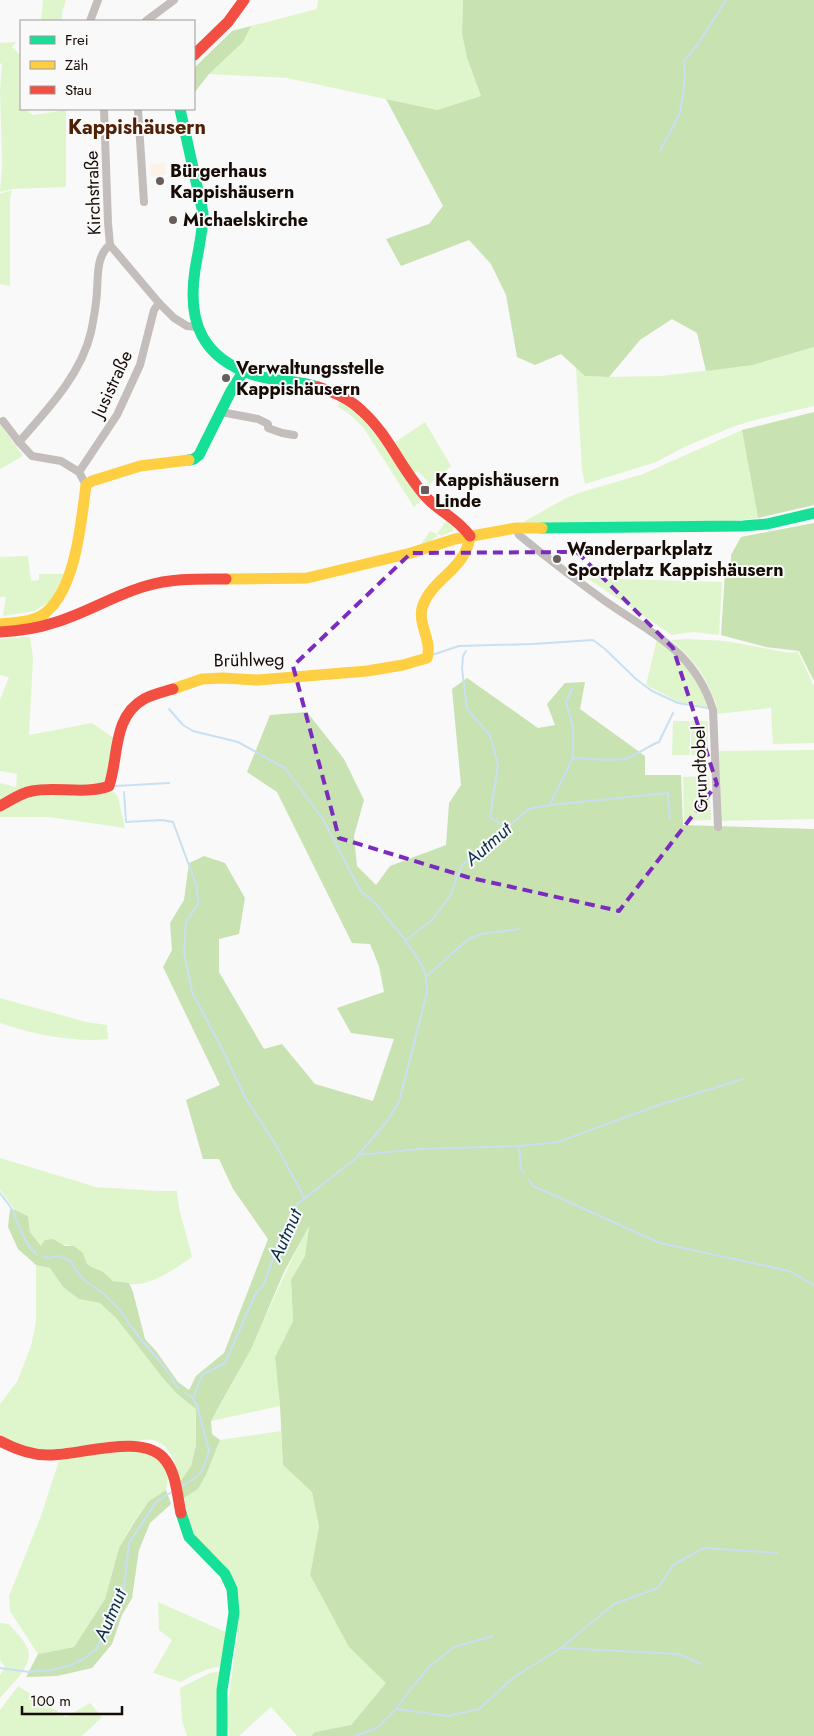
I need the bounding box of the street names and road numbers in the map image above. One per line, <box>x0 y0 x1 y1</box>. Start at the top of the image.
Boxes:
street label: Kirchstraße <box>79 150 107 236</box>
street label: Jusistraße <box>84 346 139 424</box>
street label: Brühlweg <box>213 646 285 674</box>
street label: Grundtobel <box>685 725 715 813</box>

